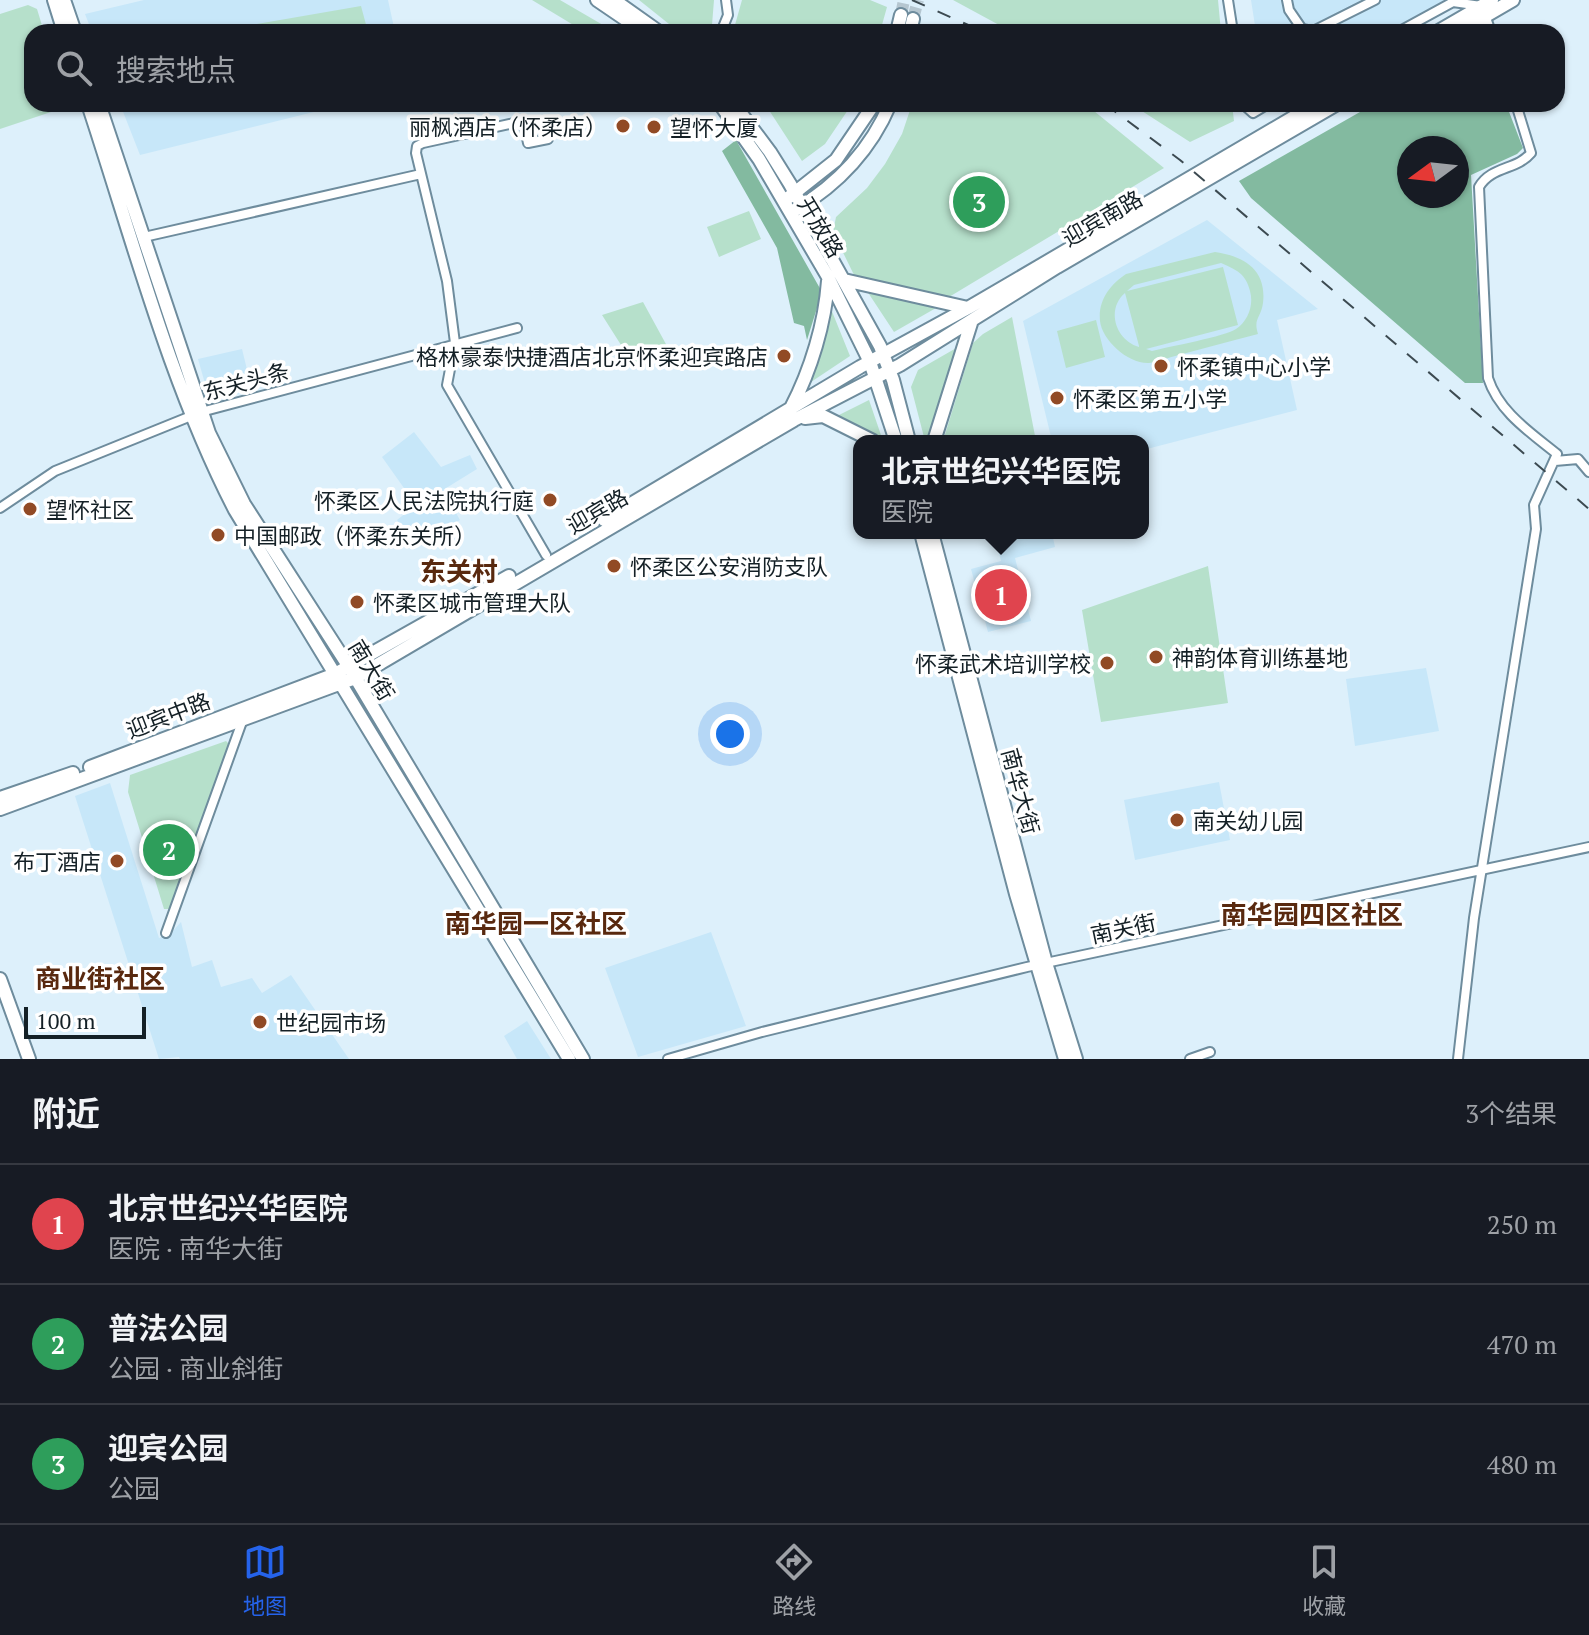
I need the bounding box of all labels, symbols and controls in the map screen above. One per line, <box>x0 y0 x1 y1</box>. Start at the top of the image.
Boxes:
search box <box>24 24 1565 112</box>
icon: search <box>52 46 96 90</box>
text: 搜索地点 <box>116 50 236 90</box>
place label: 丽枫酒店（怀柔店） <box>409 112 607 141</box>
place label: 望怀大厦 <box>670 113 758 142</box>
marker: 丽枫酒店（怀柔店） <box>614 117 632 135</box>
marker: 望怀大厦 <box>645 118 663 136</box>
north arrow <box>1397 136 1469 208</box>
pin: 3 <box>953 172 1005 232</box>
street label: 迎宾南路 <box>1057 183 1147 253</box>
street label: 开放路 <box>792 191 850 263</box>
place label: 格林豪泰快捷酒店北京怀柔迎宾路店 <box>416 342 768 371</box>
marker: 格林豪泰快捷酒店北京怀柔迎宾路店 <box>775 347 793 365</box>
place label: 怀柔镇中心小学 <box>1177 352 1331 381</box>
street label: 东关头条 <box>200 356 292 406</box>
marker: 怀柔镇中心小学 <box>1152 357 1170 375</box>
place label: 怀柔区第五小学 <box>1073 384 1227 413</box>
marker: 怀柔区第五小学 <box>1048 389 1066 407</box>
popup <box>853 435 1149 539</box>
text: 北京世纪兴华医院 <box>881 451 1121 491</box>
street label: 迎宾路 <box>561 482 633 540</box>
place label: 怀柔区人民法院执行庭 <box>314 486 534 515</box>
marker: 怀柔区人民法院执行庭 <box>541 491 559 509</box>
text: 医院 <box>881 494 933 528</box>
place label: 望怀社区 <box>46 495 134 524</box>
marker: 望怀社区 <box>21 500 39 518</box>
place label: 中国邮政（怀柔东关所） <box>234 521 476 550</box>
marker: 中国邮政（怀柔东关所） <box>209 526 227 544</box>
place label: 怀柔区公安消防支队 <box>630 552 828 581</box>
district label: 东关村 <box>420 554 498 588</box>
marker: 怀柔区公安消防支队 <box>605 557 623 575</box>
pin: 1 <box>975 565 1027 625</box>
place label: 怀柔区城市管理大队 <box>373 588 571 617</box>
marker: 怀柔区城市管理大队 <box>348 593 366 611</box>
street label: 南大街 <box>343 634 401 706</box>
place label: 神韵体育训练基地 <box>1172 643 1348 672</box>
marker: 神韵体育训练基地 <box>1147 648 1165 666</box>
place label: 怀柔武术培训学校 <box>915 649 1091 678</box>
marker: 怀柔武术培训学校 <box>1098 654 1116 672</box>
street label: 迎宾中路 <box>122 686 214 744</box>
your location <box>710 714 750 754</box>
street label: 南华大街 <box>996 745 1046 837</box>
place label: 南关幼儿园 <box>1193 806 1303 835</box>
marker: 南关幼儿园 <box>1168 811 1186 829</box>
pin: 2 <box>143 820 195 880</box>
place label: 布丁酒店 <box>13 847 101 876</box>
marker: 布丁酒店 <box>108 852 126 870</box>
district label: 南华园四区社区 <box>1221 897 1403 931</box>
district label: 南华园一区社区 <box>445 906 627 940</box>
street label: 南关街 <box>1088 907 1158 949</box>
district label: 商业街社区 <box>35 961 165 995</box>
scale bar <box>24 1003 146 1039</box>
text: 100 m <box>36 1006 96 1035</box>
place label: 世纪园市场 <box>276 1008 386 1037</box>
marker: 世纪园市场 <box>251 1013 269 1031</box>
text: 附近 <box>32 1091 100 1136</box>
text: 3个结果 <box>1465 1096 1557 1130</box>
text: 北京世纪兴华医院 <box>108 1188 348 1228</box>
text: 1 <box>51 1207 65 1241</box>
text: 250 m <box>1487 1207 1557 1241</box>
text: 医院 · 南华大街 <box>108 1231 283 1265</box>
text: 普法公园 <box>108 1308 228 1348</box>
text: 2 <box>51 1327 65 1361</box>
text: 470 m <box>1487 1327 1557 1361</box>
text: 公园 · 商业斜街 <box>108 1351 283 1385</box>
text: 迎宾公园 <box>108 1428 228 1468</box>
text: 3 <box>51 1447 65 1481</box>
text: 480 m <box>1487 1447 1557 1481</box>
text: 公园 <box>108 1471 160 1505</box>
tab: 地图 <box>243 1540 287 1620</box>
tab: 路线 <box>772 1540 816 1620</box>
tab: 收藏 <box>1302 1540 1346 1620</box>

